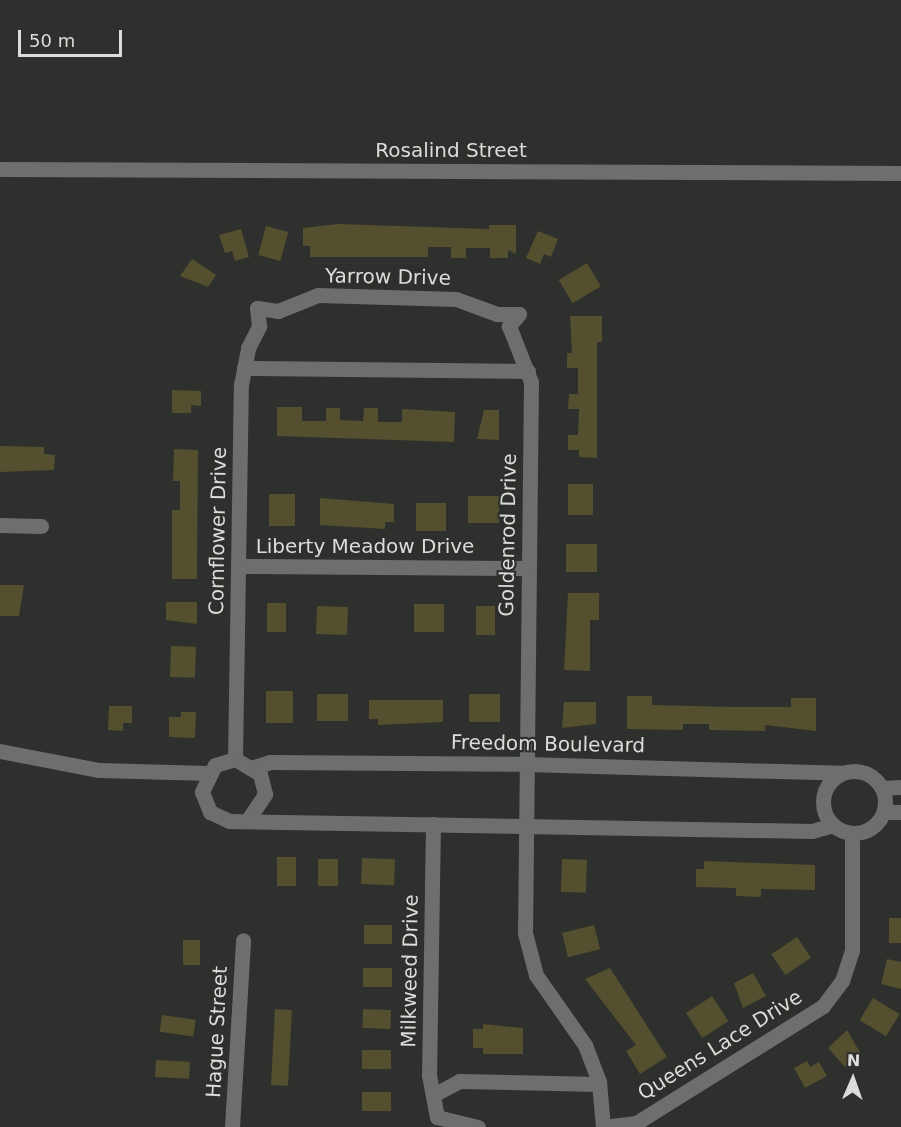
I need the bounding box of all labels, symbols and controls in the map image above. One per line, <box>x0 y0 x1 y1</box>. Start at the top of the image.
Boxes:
scale bar <box>21 18 124 56</box>
text: 50 m <box>29 30 75 51</box>
street label: Rosalind Street <box>375 138 527 162</box>
street label: Yarrow Drive <box>325 264 451 290</box>
street label: Cornflower Drive <box>205 447 231 615</box>
street label: Goldenrod Drive <box>495 453 521 617</box>
street label: Liberty Meadow Drive <box>256 534 474 558</box>
street label: Freedom Boulevard <box>451 730 645 758</box>
street label: Milkweed Drive <box>397 894 423 1048</box>
street label: Hague Street <box>202 965 232 1099</box>
street label: Queens Lace Drive <box>634 985 806 1105</box>
north arrow <box>823 1049 883 1109</box>
text: N <box>847 1051 861 1070</box>

